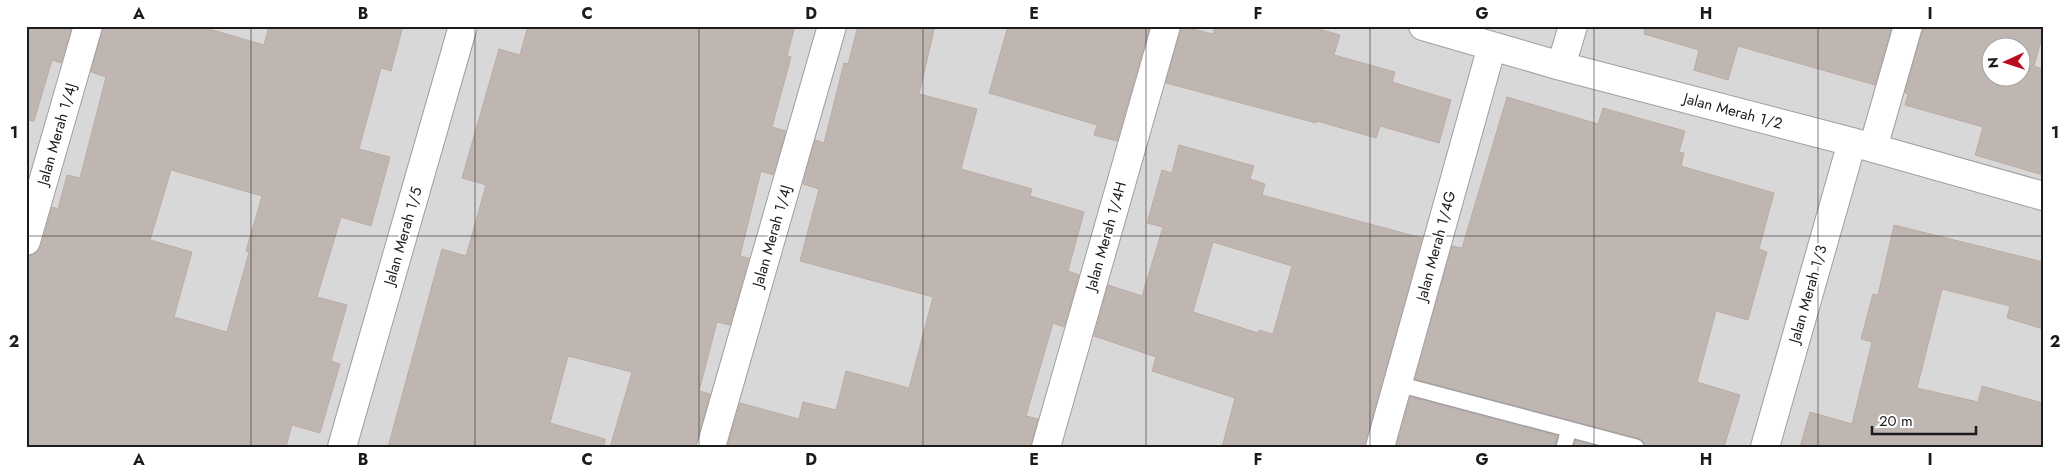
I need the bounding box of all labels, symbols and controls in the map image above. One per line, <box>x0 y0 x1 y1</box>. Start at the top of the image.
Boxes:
text: A <box>132 2 145 25</box>
text: B <box>358 2 368 25</box>
text: C <box>581 2 593 25</box>
text: D <box>805 2 817 25</box>
text: E <box>1029 2 1039 25</box>
text: F <box>1254 2 1262 25</box>
text: G <box>1475 2 1489 25</box>
text: H <box>1700 2 1712 25</box>
text: I <box>1927 2 1933 25</box>
north arrow <box>1982 38 2032 88</box>
text: N <box>1983 57 2003 69</box>
street label: Jalan Merah 1/4J <box>31 80 82 190</box>
street label: Jalan Merah 1/2 <box>1679 87 1785 135</box>
text: 1 <box>10 121 18 144</box>
text: 1 <box>2051 121 2059 144</box>
street label: Jalan Merah 1/4H <box>1079 179 1132 295</box>
street label: Jalan Merah 1/4J <box>746 182 797 292</box>
street label: Jalan Merah 1/5 <box>378 184 428 290</box>
street label: Jalan Merah 1/4G <box>1410 188 1461 306</box>
street label: Jalan Merah 1/3 <box>1783 242 1833 348</box>
text: 2 <box>9 330 19 353</box>
text: 2 <box>2050 330 2060 353</box>
scale bar <box>1872 403 1975 435</box>
text: 20 m <box>1879 410 1913 432</box>
text: A <box>132 448 145 471</box>
text: B <box>358 448 368 471</box>
text: C <box>581 448 593 471</box>
text: D <box>805 448 817 471</box>
text: E <box>1029 448 1039 471</box>
text: F <box>1254 448 1262 471</box>
text: G <box>1475 448 1489 471</box>
text: H <box>1700 448 1712 471</box>
text: I <box>1927 448 1933 471</box>

